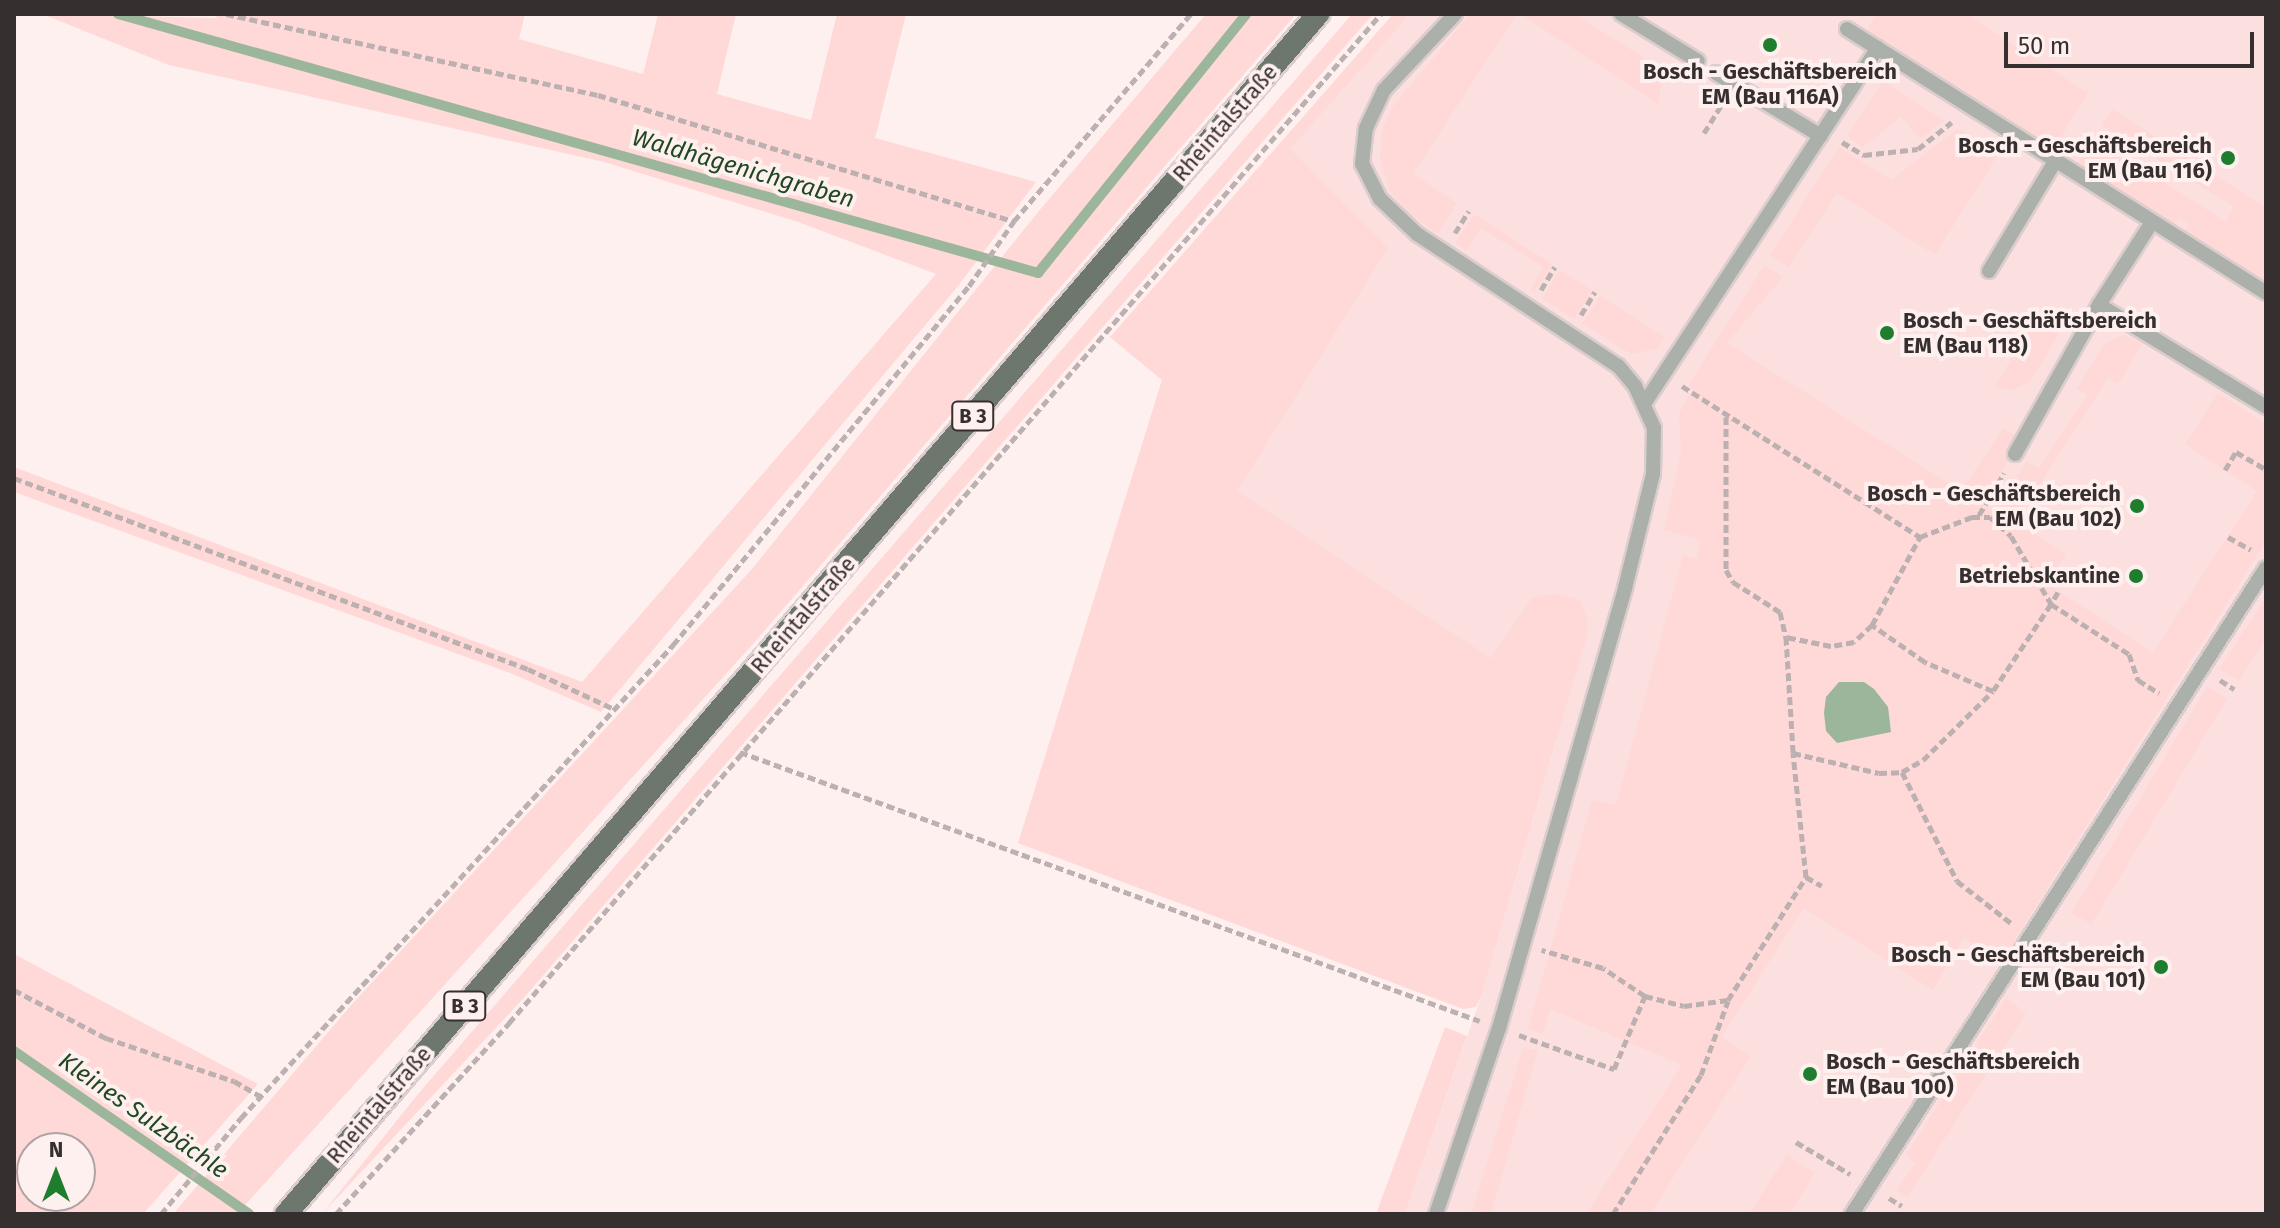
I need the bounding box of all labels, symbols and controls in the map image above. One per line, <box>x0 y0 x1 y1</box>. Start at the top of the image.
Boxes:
scale bar <box>2008 16 2258 66</box>
text: 50 m <box>2018 32 2070 60</box>
marker: Bosch - Geschäftsbereich EM (Bau 116A) <box>1761 36 1779 54</box>
place label: Bosch - Geschäftsbereich EM (Bau 116A) <box>1643 58 1897 110</box>
street label: Rheintalstraße <box>1167 59 1283 187</box>
water label: Waldhägenichgraben <box>628 123 858 215</box>
place label: Bosch - Geschäftsbereich EM (Bau 116) <box>1958 132 2212 184</box>
marker: Bosch - Geschäftsbereich EM (Bau 116) <box>2219 149 2237 167</box>
place label: Bosch - Geschäftsbereich EM (Bau 118) <box>1903 307 2157 358</box>
marker: Bosch - Geschäftsbereich EM (Bau 118) <box>1878 324 1896 342</box>
road number: B 3 <box>951 400 995 432</box>
place label: Bosch - Geschäftsbereich EM (Bau 102) <box>1867 480 2121 532</box>
marker: Bosch - Geschäftsbereich EM (Bau 102) <box>2128 497 2146 515</box>
street label: Rheintalstraße <box>745 551 861 679</box>
place label: Betriebskantine <box>1959 563 2120 589</box>
marker: Betriebskantine <box>2127 567 2145 585</box>
place label: Bosch - Geschäftsbereich EM (Bau 101) <box>1891 941 2145 992</box>
marker: Bosch - Geschäftsbereich EM (Bau 101) <box>2152 958 2170 976</box>
road number: B 3 <box>443 990 487 1022</box>
street label: Rheintalstraße <box>321 1041 437 1169</box>
water label: Kleines Sulzbächle <box>53 1047 233 1185</box>
place label: Bosch - Geschäftsbereich EM (Bau 100) <box>1826 1048 2080 1100</box>
marker: Bosch - Geschäftsbereich EM (Bau 100) <box>1801 1065 1819 1083</box>
north arrow <box>16 1132 96 1212</box>
text: N <box>49 1136 63 1163</box>

